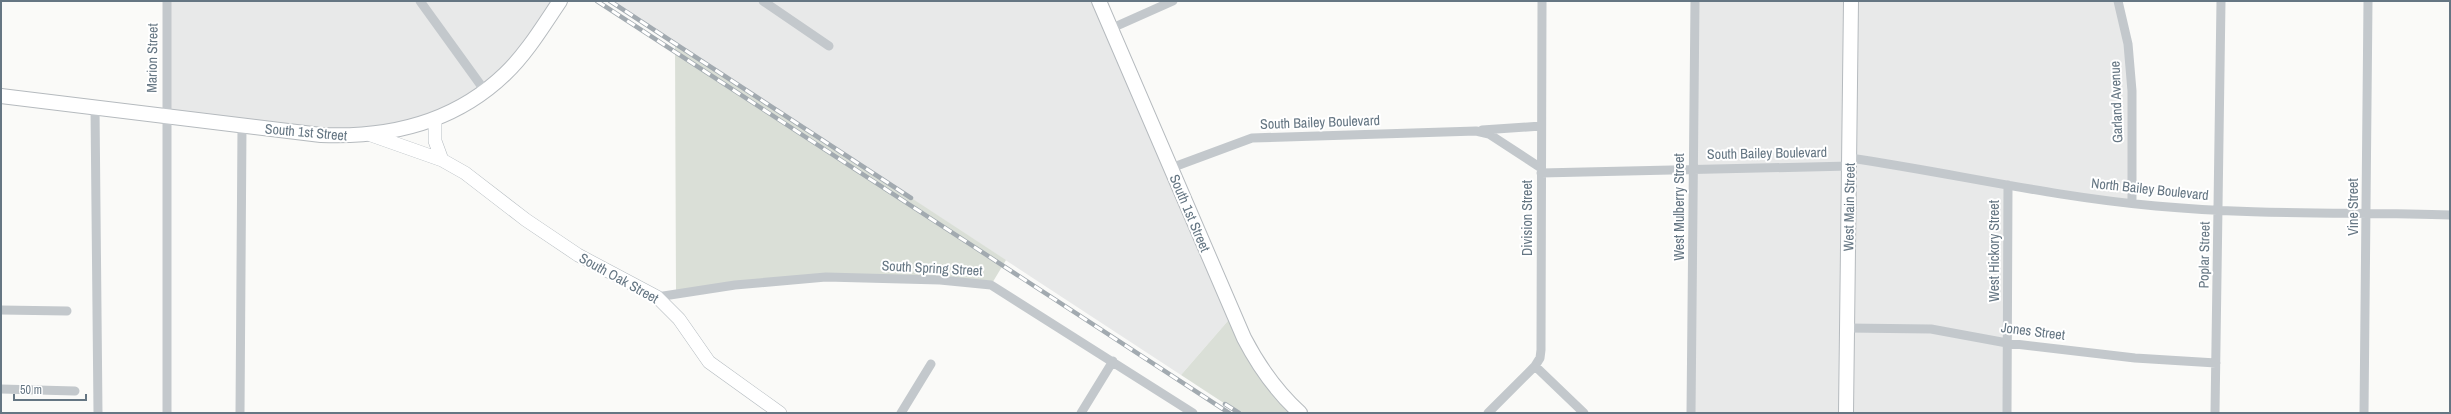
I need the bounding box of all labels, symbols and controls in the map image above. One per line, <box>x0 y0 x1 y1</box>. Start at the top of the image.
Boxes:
street label: Marion Street <box>142 23 162 93</box>
street label: Garland Avenue <box>2106 61 2126 143</box>
street label: South Bailey Boulevard <box>1260 111 1380 133</box>
street label: South 1st Street <box>264 119 348 145</box>
street label: South Bailey Boulevard <box>1707 143 1827 163</box>
street label: West Mulberry Street <box>1670 153 1688 261</box>
street label: West Main Street <box>1839 163 1859 251</box>
street label: South 1st Street <box>1166 172 1214 254</box>
street label: North Bailey Boulevard <box>2090 174 2210 204</box>
street label: Vine Street <box>2344 178 2362 236</box>
street label: Division Street <box>1518 180 1536 256</box>
street label: West Hickory Street <box>1985 200 2003 302</box>
street label: Poplar Street <box>2194 221 2214 289</box>
street label: South Oak Street <box>576 249 662 307</box>
street label: South Spring Street <box>881 256 983 280</box>
street label: Jones Street <box>2000 318 2066 344</box>
scale bar <box>14 376 86 402</box>
text: 50 m <box>20 382 42 398</box>

